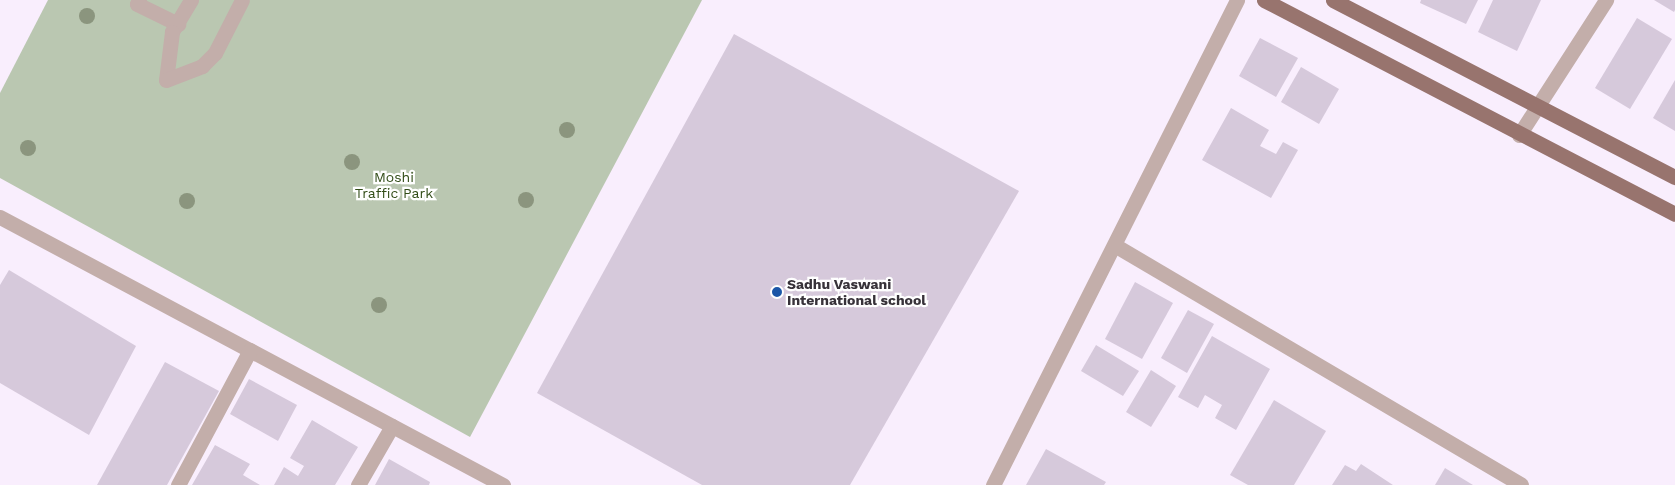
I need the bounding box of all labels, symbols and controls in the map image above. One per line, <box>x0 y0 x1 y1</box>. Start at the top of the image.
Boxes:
park label: Moshi Traffic Park <box>355 169 433 202</box>
place label: Sadhu Vaswani International school <box>787 276 926 308</box>
marker: Sadhu Vaswani International school <box>771 286 783 298</box>

